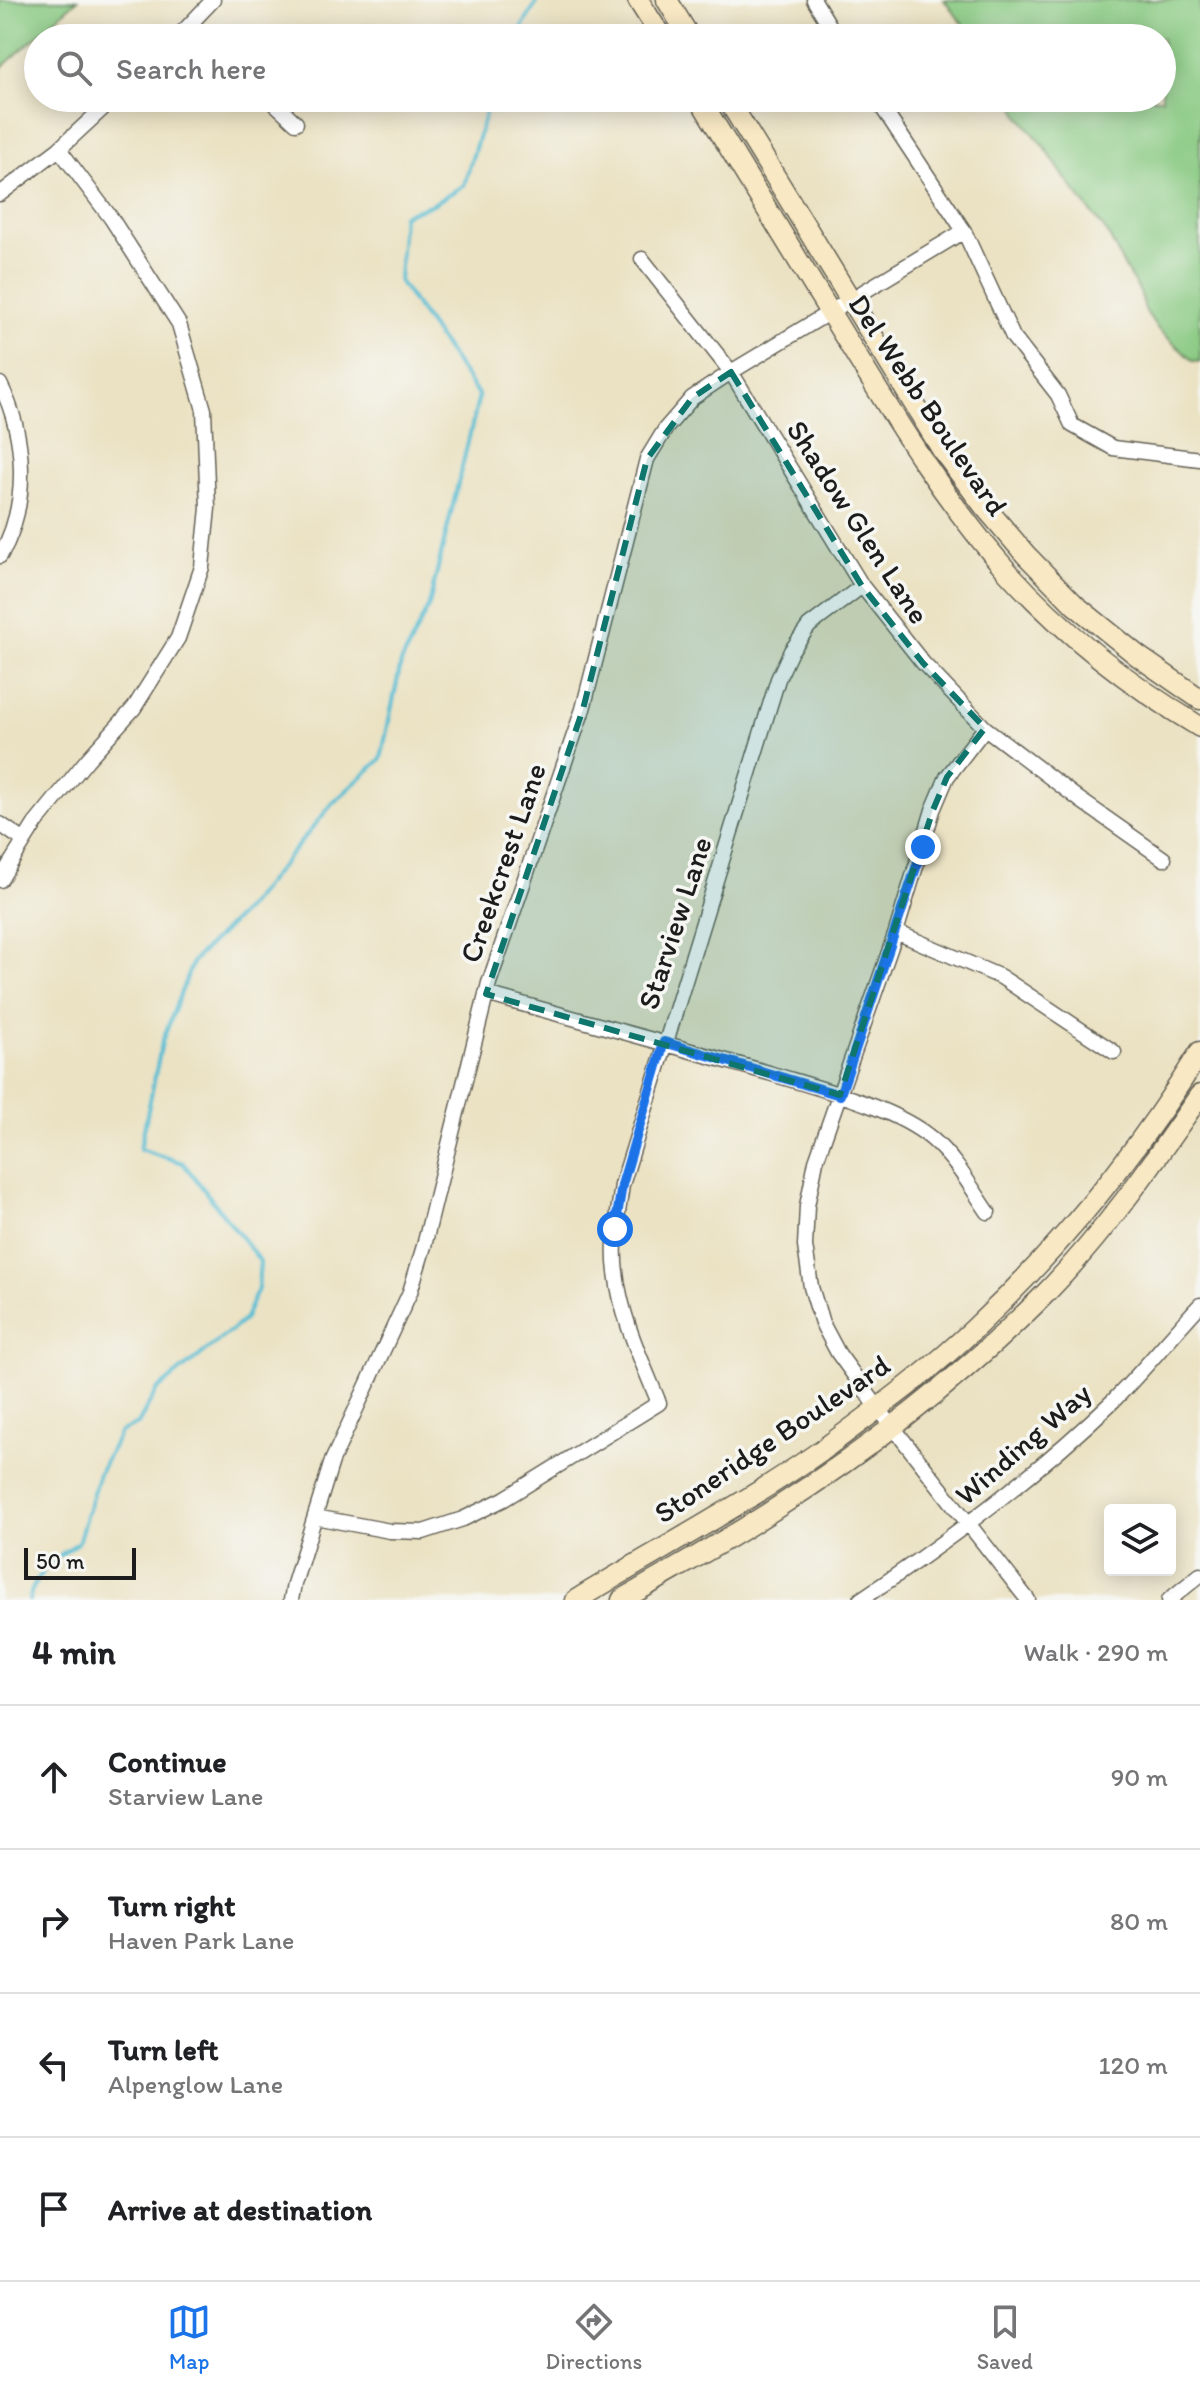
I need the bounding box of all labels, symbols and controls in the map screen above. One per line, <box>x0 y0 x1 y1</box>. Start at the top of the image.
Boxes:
search box <box>24 24 1176 112</box>
icon: search <box>52 46 96 90</box>
text: Search here <box>116 50 266 87</box>
street label: Del Webb Boulevard <box>841 287 1017 523</box>
street label: Shadow Glen Lane <box>779 413 938 631</box>
street label: Creekcrest Lane <box>451 758 554 967</box>
route end <box>905 829 941 865</box>
street label: Starview Lane <box>629 832 720 1014</box>
route start <box>597 1211 633 1247</box>
street label: Stoneridge Boulevard <box>647 1346 897 1531</box>
street label: Winding Way <box>947 1374 1098 1513</box>
map controls <box>1104 1504 1176 1576</box>
button: layers <box>1104 1504 1176 1576</box>
scale bar <box>24 1544 136 1580</box>
text: 50 m <box>36 1548 85 1575</box>
text: 4 min <box>32 1632 116 1673</box>
text: Walk · 290 m <box>1024 1636 1168 1668</box>
text: Continue <box>108 1743 227 1780</box>
icon: ahead <box>32 1755 76 1799</box>
text: 90 m <box>1111 1761 1168 1793</box>
text: Starview Lane <box>108 1780 263 1812</box>
text: Turn right <box>108 1887 236 1924</box>
icon: right <box>32 1899 76 1943</box>
text: 80 m <box>1110 1905 1168 1937</box>
text: Haven Park Lane <box>108 1924 294 1956</box>
text: Turn left <box>108 2031 219 2068</box>
icon: left <box>32 2043 76 2087</box>
text: 120 m <box>1099 2049 1168 2081</box>
text: Alpenglow Lane <box>108 2068 283 2100</box>
icon: arrive <box>32 2187 76 2231</box>
text: Arrive at destination <box>108 2191 372 2228</box>
tab: Map <box>167 2300 211 2375</box>
tab: Directions <box>546 2300 642 2375</box>
tab: Saved <box>977 2300 1033 2375</box>

